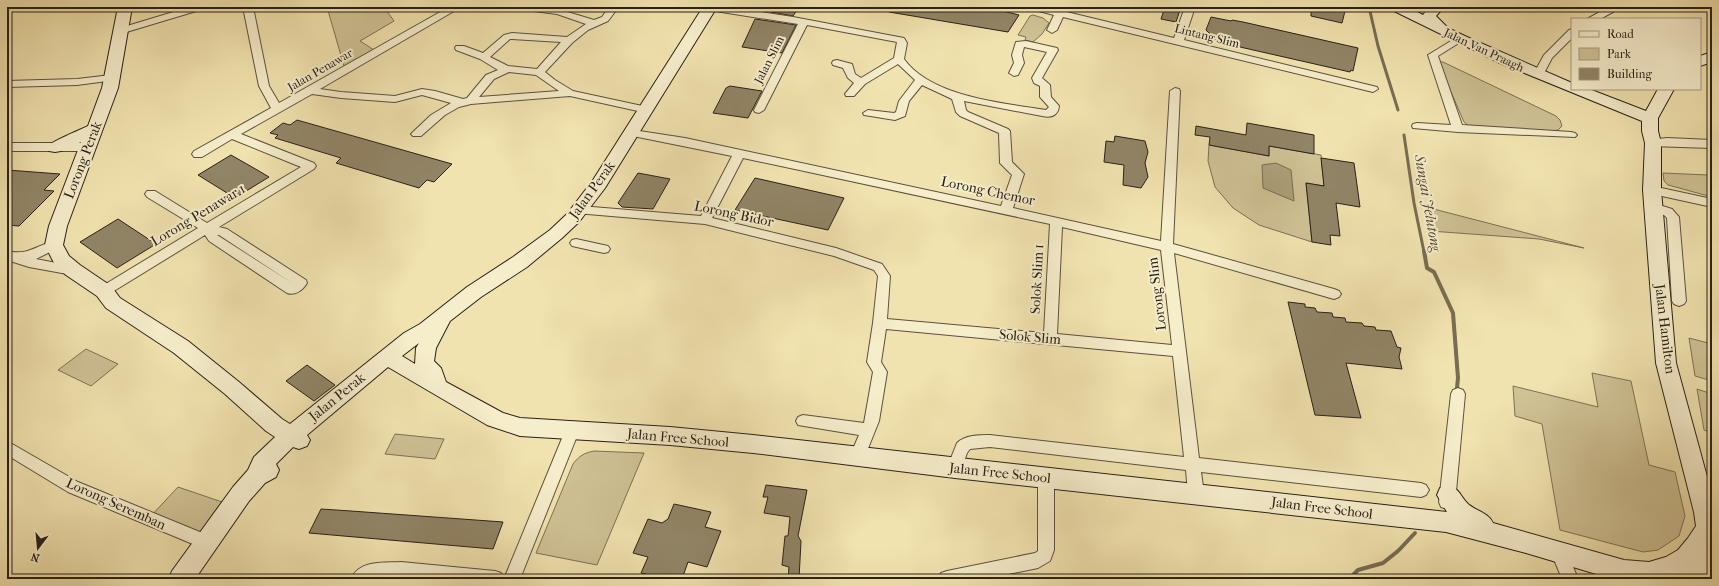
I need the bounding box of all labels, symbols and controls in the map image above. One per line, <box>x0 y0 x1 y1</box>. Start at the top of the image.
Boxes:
legend <box>1571 18 1701 90</box>
street label: Lintang Slim <box>1173 21 1241 51</box>
street label: Jalan Van Praagh <box>1441 25 1527 75</box>
text: Road <box>1607 27 1634 41</box>
street label: Jalan Slim <box>751 34 787 87</box>
street label: Jalan Penawar <box>284 45 356 95</box>
text: Park <box>1607 47 1632 61</box>
text: Building <box>1607 67 1652 81</box>
street label: Lorong Perak <box>60 118 106 201</box>
water label: Sungai Jelutong <box>1410 152 1446 254</box>
street label: Jalan Perak <box>565 157 619 223</box>
street label: Lorong Chemor <box>939 173 1037 209</box>
street label: Lorong Penawar 1 <box>148 180 248 250</box>
street label: Lorong Bidor <box>693 197 775 231</box>
street label: Solok Slim 1 <box>1027 244 1047 314</box>
street label: Lorong Slim <box>1144 256 1170 332</box>
street label: Jalan Hamilton <box>1651 282 1679 375</box>
street label: Solok Slim <box>998 326 1062 348</box>
street label: Jalan Perak <box>305 369 369 426</box>
street label: Jalan Free School <box>625 425 730 451</box>
street label: Jalan Free School <box>947 459 1052 487</box>
street label: Lorong Seremban <box>63 474 169 534</box>
street label: Jalan Free School <box>1269 493 1374 523</box>
north arrow <box>18 528 58 568</box>
text: N <box>29 550 41 565</box>

